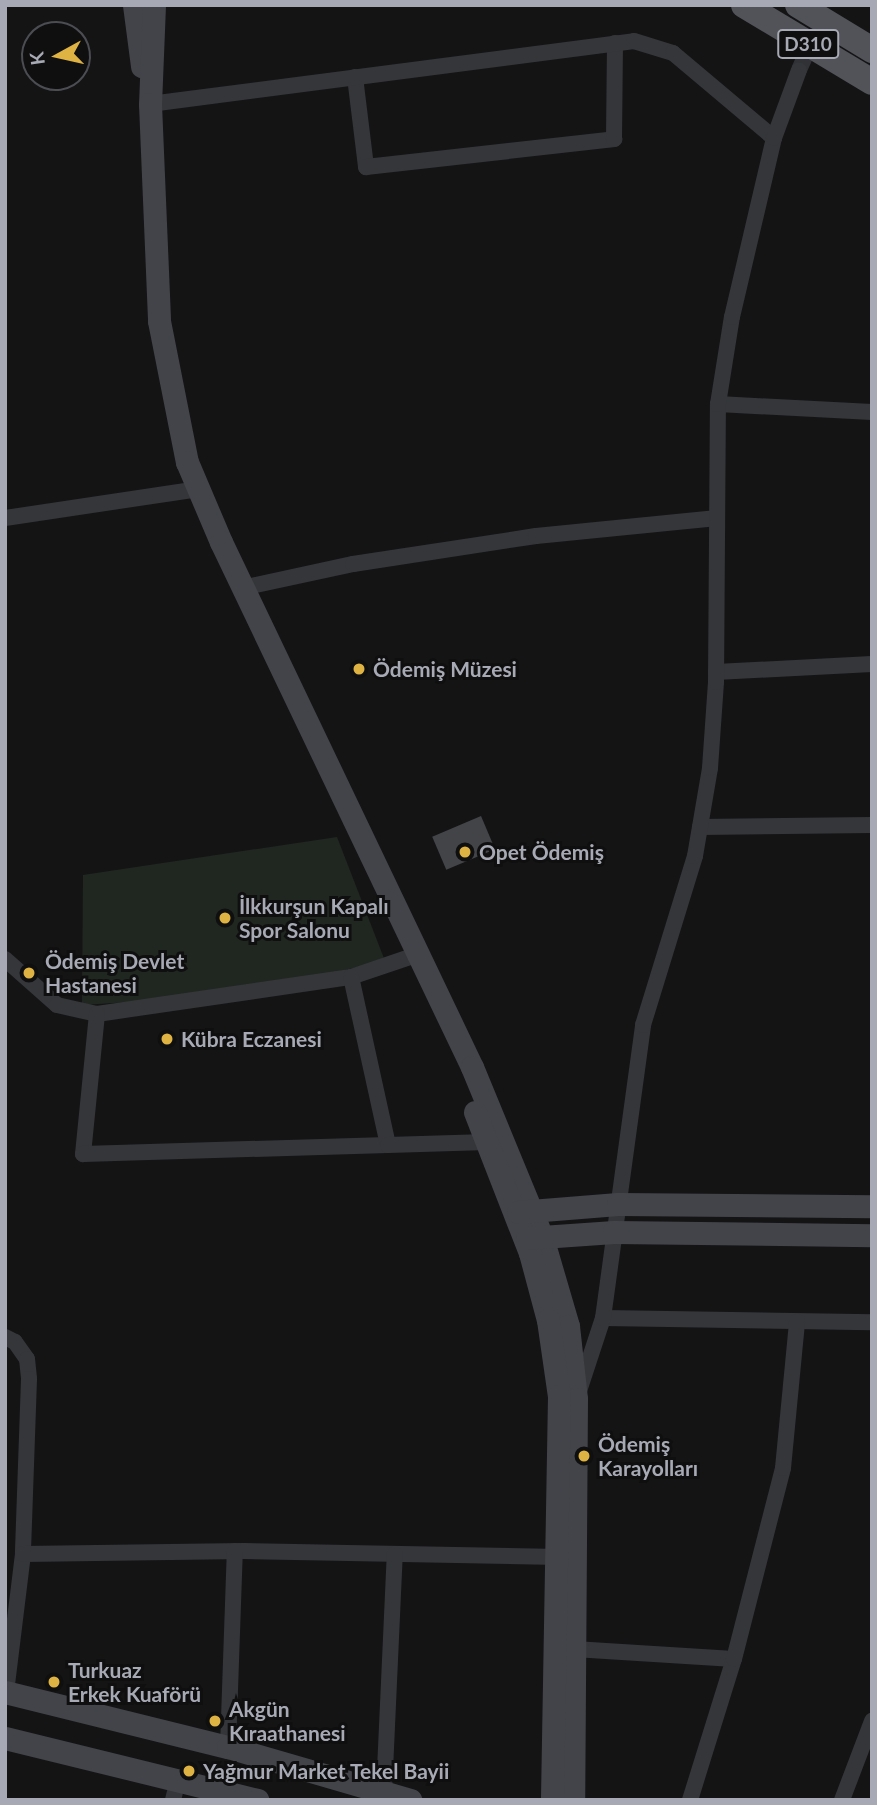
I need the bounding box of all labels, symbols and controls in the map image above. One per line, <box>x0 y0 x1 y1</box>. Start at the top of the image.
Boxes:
north arrow <box>21 21 91 91</box>
road number: D310 <box>776 28 840 60</box>
text: K <box>24 51 49 67</box>
place label: Ödemiş Müzesi <box>373 656 517 682</box>
marker: Ödemiş Müzesi <box>351 661 367 677</box>
place label: Opet Ödemiş <box>479 839 604 865</box>
marker: Opet Ödemiş <box>457 844 473 860</box>
place label: İlkkurşun Kapalı Spor Salonu <box>239 893 389 943</box>
marker: İlkkurşun Kapalı Spor Salonu <box>217 910 233 926</box>
place label: Ödemiş Devlet Hastanesi <box>45 948 184 998</box>
marker: Ödemiş Devlet Hastanesi <box>19 963 39 983</box>
place label: Kübra Eczanesi <box>181 1026 322 1052</box>
marker: Kübra Eczanesi <box>159 1031 175 1047</box>
place label: Ödemiş Karayolları <box>598 1431 698 1481</box>
marker: Ödemiş Karayolları <box>576 1448 592 1464</box>
place label: Turkuaz Erkek Kuaförü <box>68 1657 201 1707</box>
marker: Turkuaz Erkek Kuaförü <box>46 1674 62 1690</box>
place label: Akgün Kıraathanesi <box>229 1696 346 1746</box>
marker: Akgün Kıraathanesi <box>207 1713 223 1729</box>
place label: Yağmur Market Tekel Bayii <box>203 1758 450 1784</box>
marker: Yağmur Market Tekel Bayii <box>181 1763 197 1779</box>

